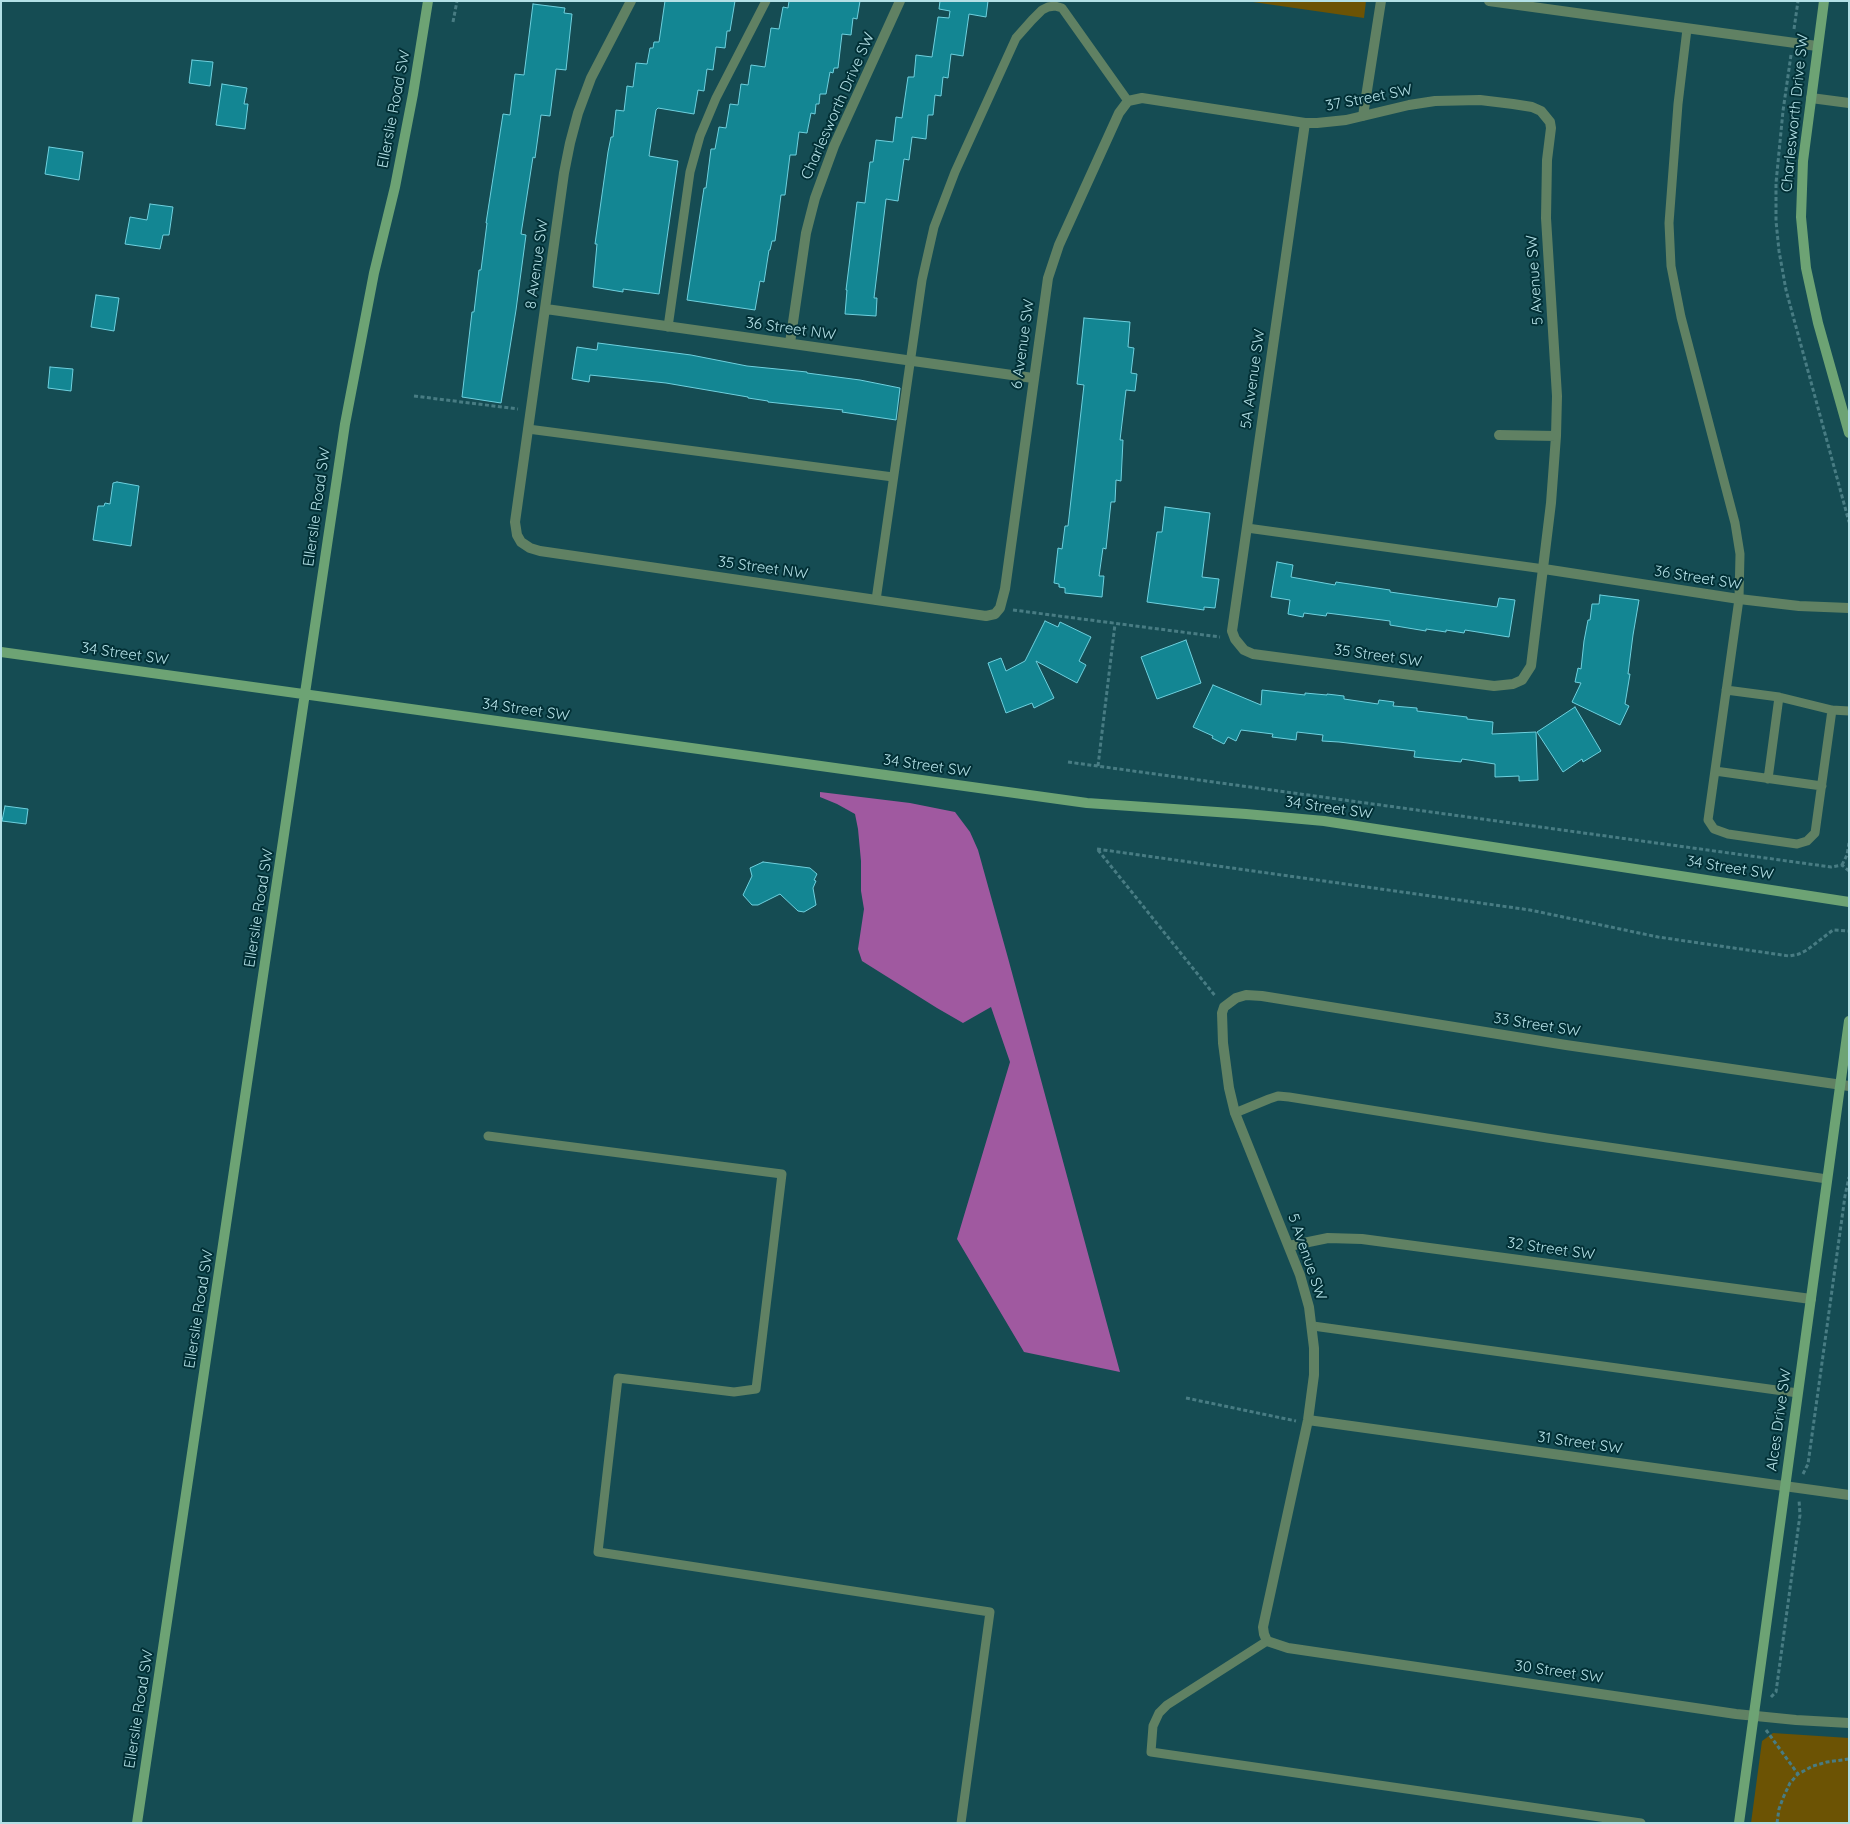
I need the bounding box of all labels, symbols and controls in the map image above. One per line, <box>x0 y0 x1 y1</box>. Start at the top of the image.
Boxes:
street label: Charlesworth Drive SW <box>797 30 879 182</box>
street label: Charlesworth Drive SW <box>1778 33 1812 193</box>
street label: Ellerslie Road SW <box>374 48 414 170</box>
street label: 37 Street SW <box>1324 81 1414 115</box>
street label: 8 Avenue SW <box>522 218 552 310</box>
street label: 5 Avenue SW <box>1523 234 1547 326</box>
street label: 6 Avenue SW <box>1008 298 1038 390</box>
street label: 36 Street NW <box>745 314 837 344</box>
street label: 5A Avenue SW <box>1237 328 1269 430</box>
street label: Ellerslie Road SW <box>300 446 334 568</box>
street label: 35 Street NW <box>717 553 809 583</box>
street label: 36 Street SW <box>1653 562 1743 594</box>
street label: 34 Street SW <box>80 639 170 669</box>
street label: 35 Street SW <box>1333 641 1423 671</box>
street label: 34 Street SW <box>481 695 571 725</box>
street label: 34 Street SW <box>882 751 972 781</box>
street label: 34 Street SW <box>1284 793 1374 823</box>
street label: Ellerslie Road SW <box>241 847 277 969</box>
street label: 34 Street SW <box>1685 852 1775 884</box>
street label: 33 Street SW <box>1492 1009 1582 1041</box>
street label: 5 Avenue SW <box>1284 1211 1330 1303</box>
street label: 32 Street SW <box>1506 1234 1596 1264</box>
street label: Ellerslie Road SW <box>181 1248 217 1370</box>
street label: Alces Drive SW <box>1763 1368 1795 1472</box>
street label: 31 Street SW <box>1536 1428 1624 1458</box>
street label: Ellerslie Road SW <box>121 1648 157 1770</box>
street label: 30 Street SW <box>1514 1657 1604 1687</box>

